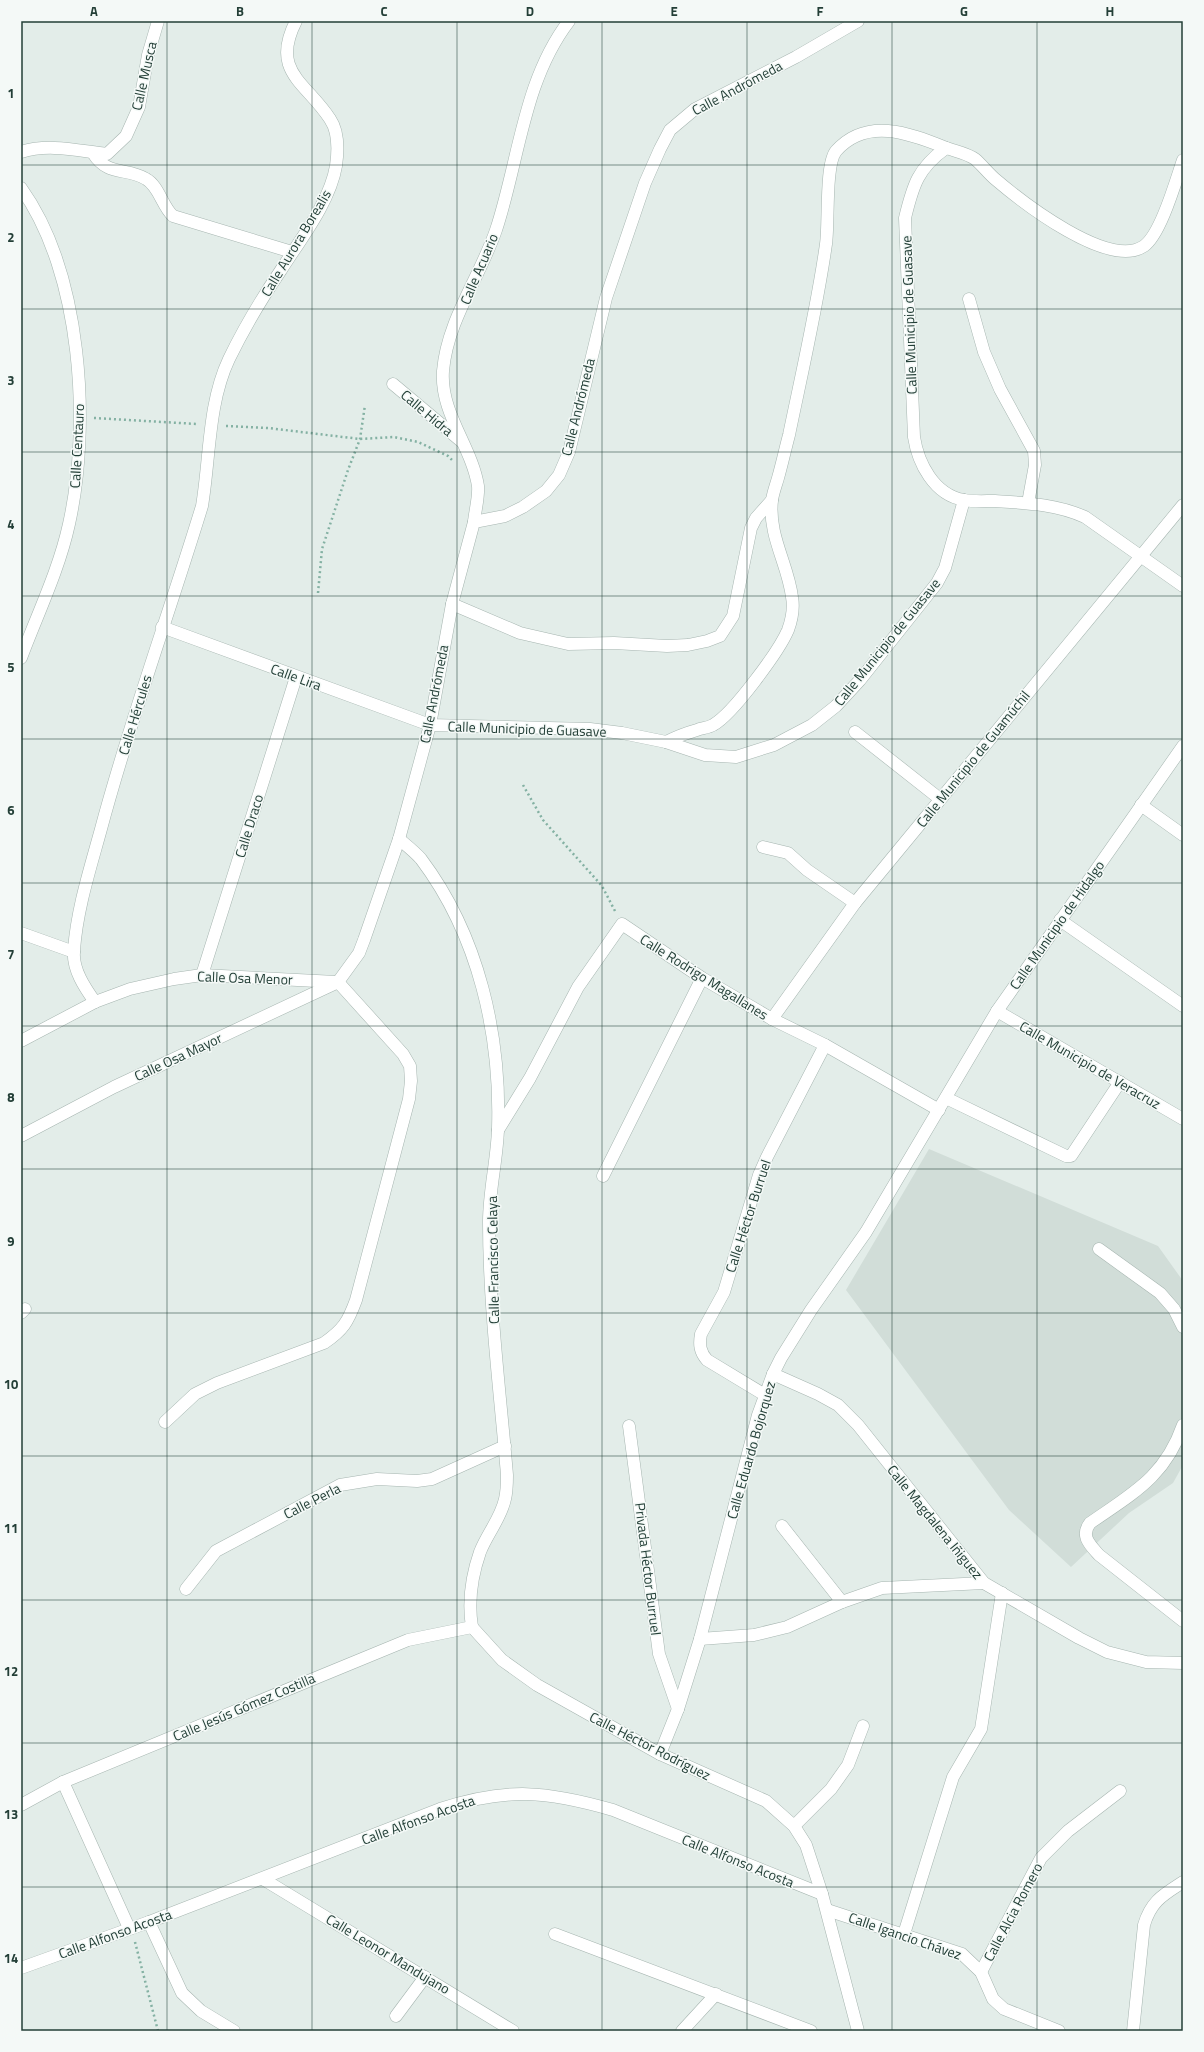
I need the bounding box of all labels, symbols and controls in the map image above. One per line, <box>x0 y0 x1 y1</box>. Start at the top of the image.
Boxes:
text: A <box>90 1 98 21</box>
text: B <box>236 1 244 21</box>
text: C <box>380 1 388 21</box>
text: D <box>526 1 534 21</box>
text: E <box>670 1 678 21</box>
text: F <box>817 1 824 21</box>
text: G <box>960 1 968 21</box>
text: H <box>1106 1 1114 21</box>
street label: Calle Musca <box>125 39 162 112</box>
street label: Calle Andrómeda <box>688 55 786 120</box>
text: 1 <box>7 83 15 103</box>
street label: Calle Aurora Borealis <box>255 185 336 300</box>
text: 2 <box>7 227 15 247</box>
street label: Calle Acuario <box>454 230 503 308</box>
street label: Calle Municipio de Guasave <box>895 235 922 395</box>
street label: Calle Andrómeda <box>555 356 600 458</box>
text: 3 <box>7 370 15 390</box>
street label: Calle Hidra <box>396 384 458 441</box>
street label: Calle Centauro <box>64 403 89 489</box>
text: 4 <box>7 514 15 534</box>
street label: Calle Municipio de Guasave <box>828 573 945 710</box>
street label: Calle Andrómeda <box>414 643 453 745</box>
text: 5 <box>7 657 15 677</box>
street label: Calle Lira <box>268 658 325 695</box>
street label: Calle Hércules <box>112 672 157 757</box>
street label: Calle Municipio de Guamúchil <box>911 686 1035 832</box>
street label: Calle Municipio de Guasave <box>447 715 607 742</box>
street label: Calle Draco <box>229 791 268 860</box>
text: 6 <box>7 800 15 820</box>
street label: Calle Municipio de Hidalgo <box>1004 856 1109 994</box>
street label: Calle Rodrigo Magallanes <box>636 929 772 1025</box>
text: 7 <box>7 944 15 964</box>
street label: Calle Osa Menor <box>197 965 293 990</box>
street label: Calle Municipio de Veracruz <box>1016 1015 1165 1114</box>
street label: Calle Osa Mayor <box>130 1027 225 1086</box>
text: 8 <box>7 1087 15 1107</box>
street label: Calle Héctor Burruel <box>719 1157 776 1275</box>
street label: Calle Francisco Celaya <box>481 1196 504 1324</box>
text: 9 <box>7 1231 15 1251</box>
text: 10 <box>4 1374 18 1394</box>
street label: Calle Eduardo Bojorquez <box>721 1378 780 1521</box>
street label: Calle Magdalena Iñiguez <box>883 1460 988 1583</box>
street label: Calle Perla <box>280 1477 344 1524</box>
street label: Privada Héctor Burruel <box>630 1501 667 1637</box>
text: 11 <box>4 1518 18 1538</box>
text: 12 <box>4 1661 18 1681</box>
street label: Calle Jesús Gómez Costilla <box>169 1667 318 1746</box>
street label: Calle Héctor Rodríguez <box>586 1706 714 1785</box>
street label: Calle Alfonso Acosta <box>358 1789 477 1850</box>
text: 13 <box>4 1804 18 1824</box>
street label: Calle Alfonso Acosta <box>679 1828 797 1893</box>
street label: Calle Alcia Romero <box>978 1859 1047 1965</box>
street label: Calle Alfonso Acosta <box>55 1903 174 1964</box>
street label: Calle Igancio Chávez <box>846 1906 964 1965</box>
street label: Calle Leonor Mandujano <box>322 1908 454 1999</box>
text: 14 <box>4 1948 18 1968</box>

